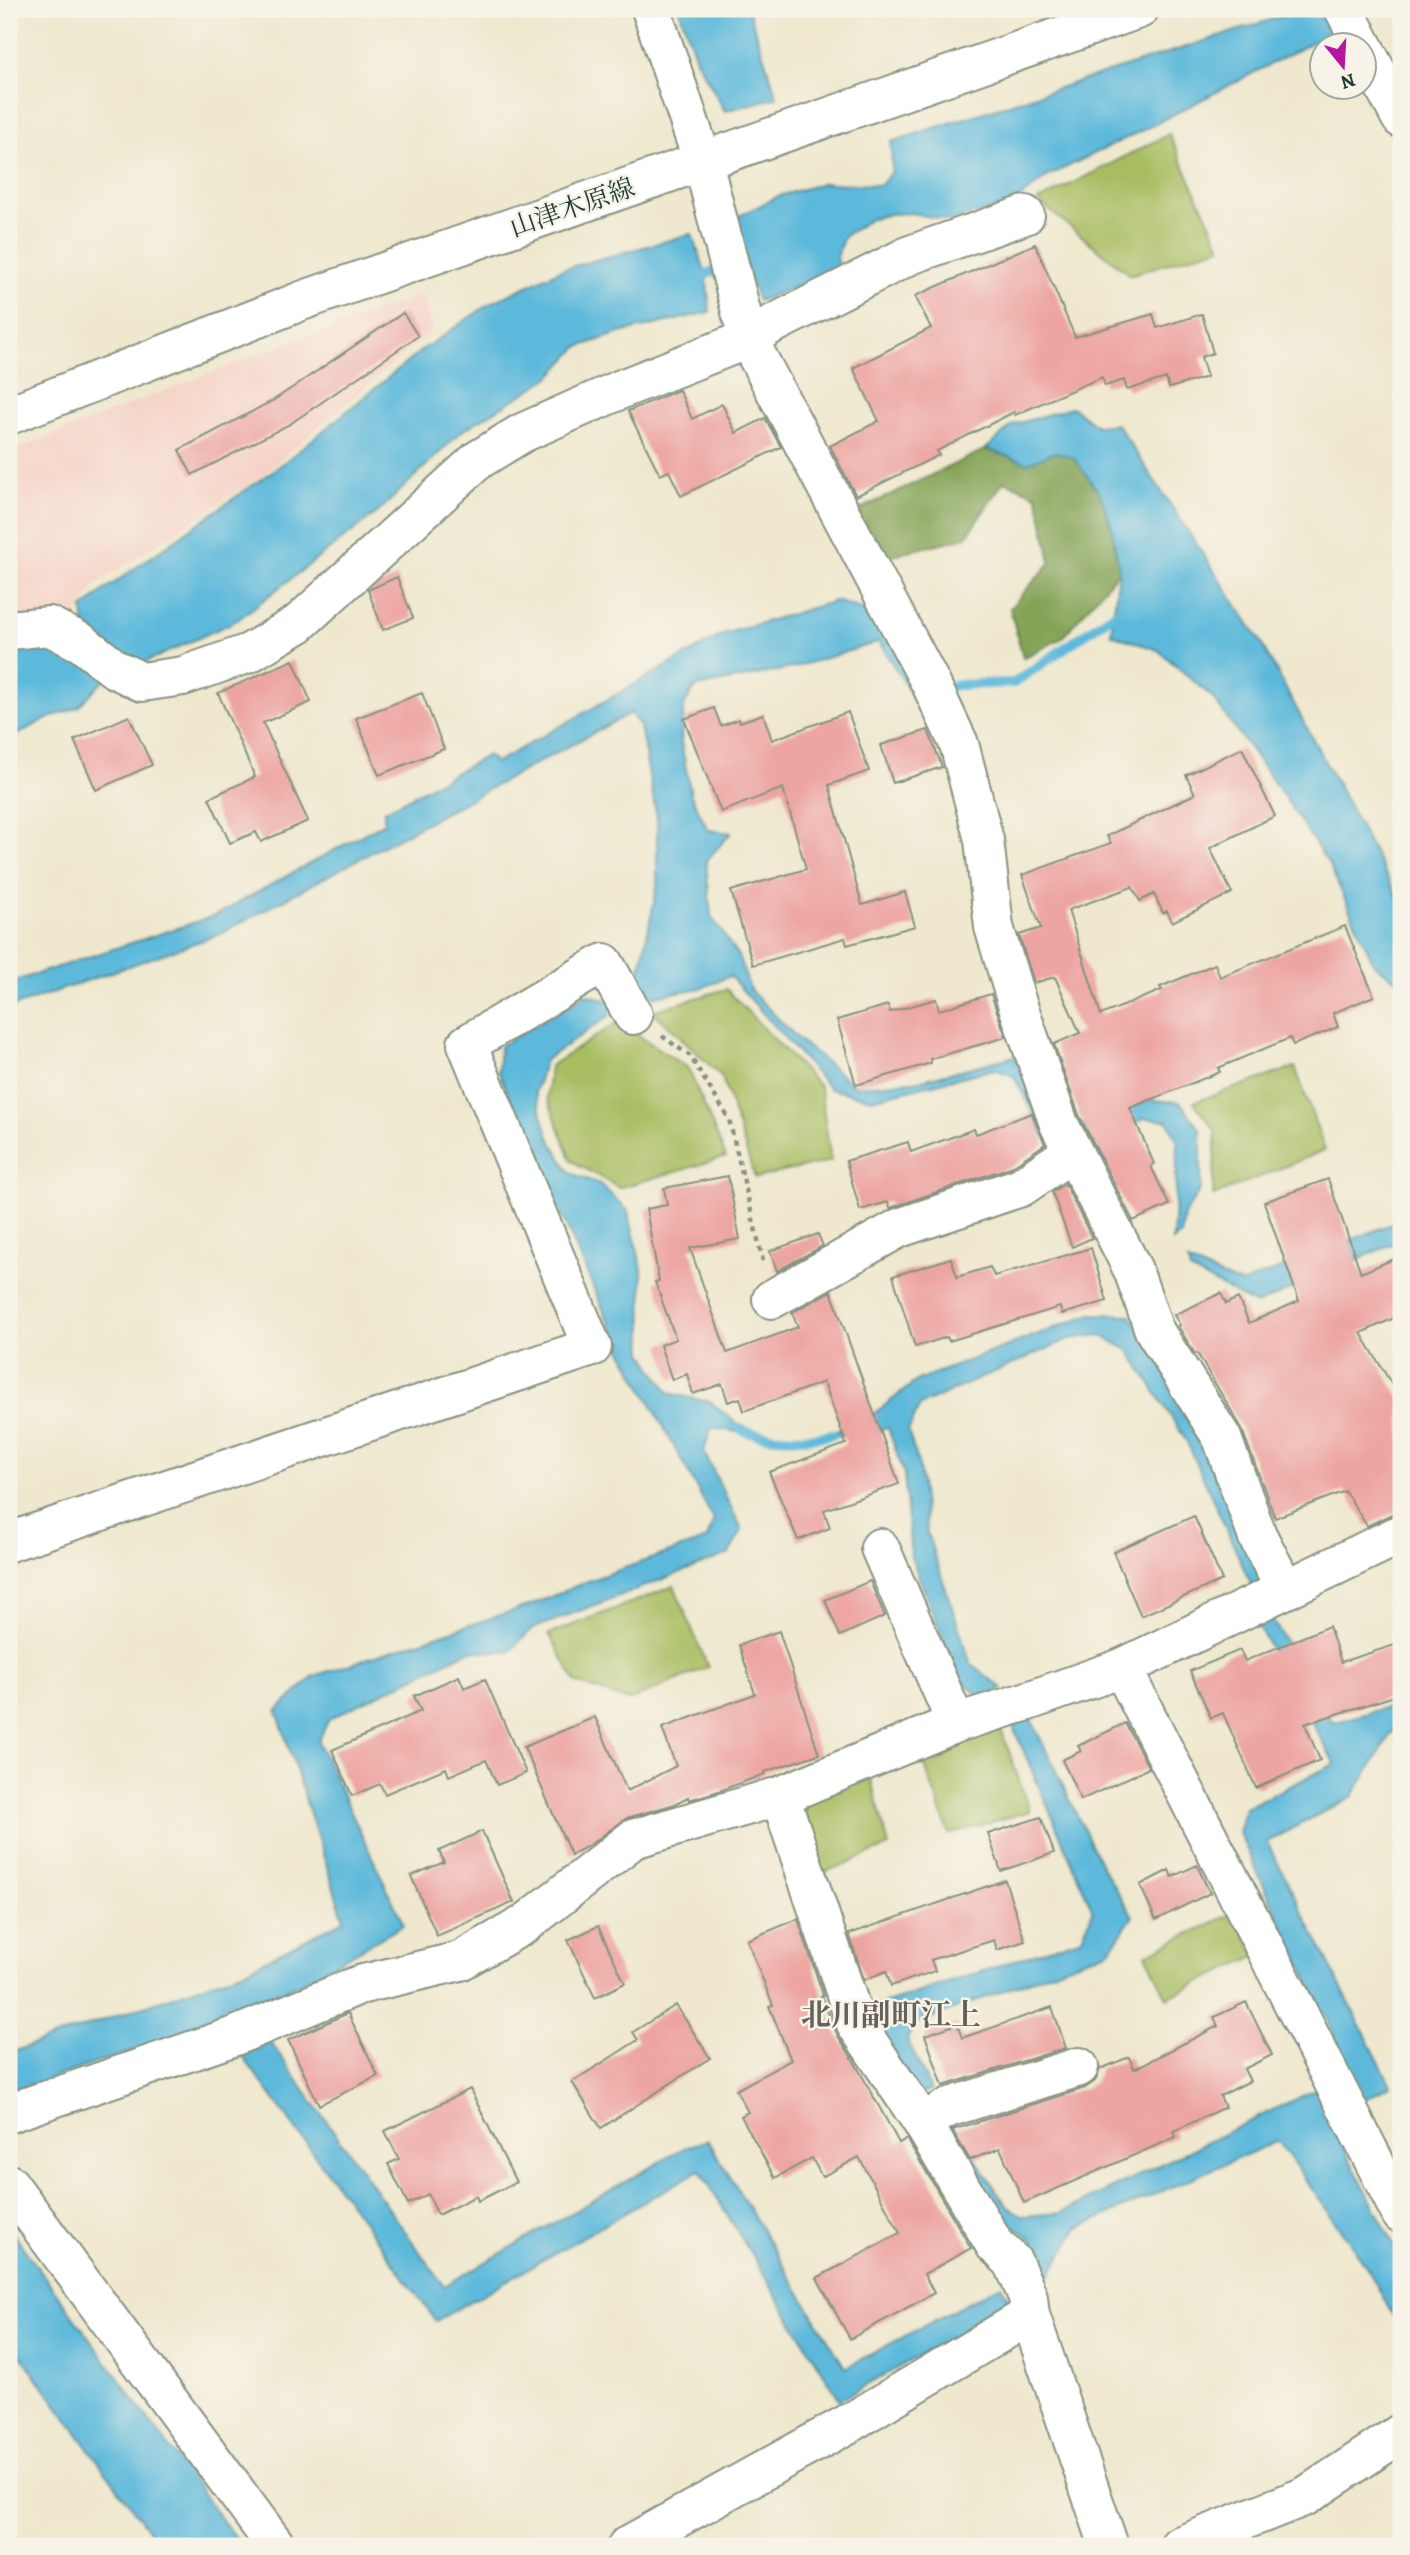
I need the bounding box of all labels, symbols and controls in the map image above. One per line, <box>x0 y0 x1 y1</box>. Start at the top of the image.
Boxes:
north arrow <box>1308 32 1378 102</box>
text: N <box>1337 67 1359 96</box>
street label: 山津木原線 <box>505 170 639 245</box>
district label: 北川副町江上 <box>801 1995 981 2035</box>

